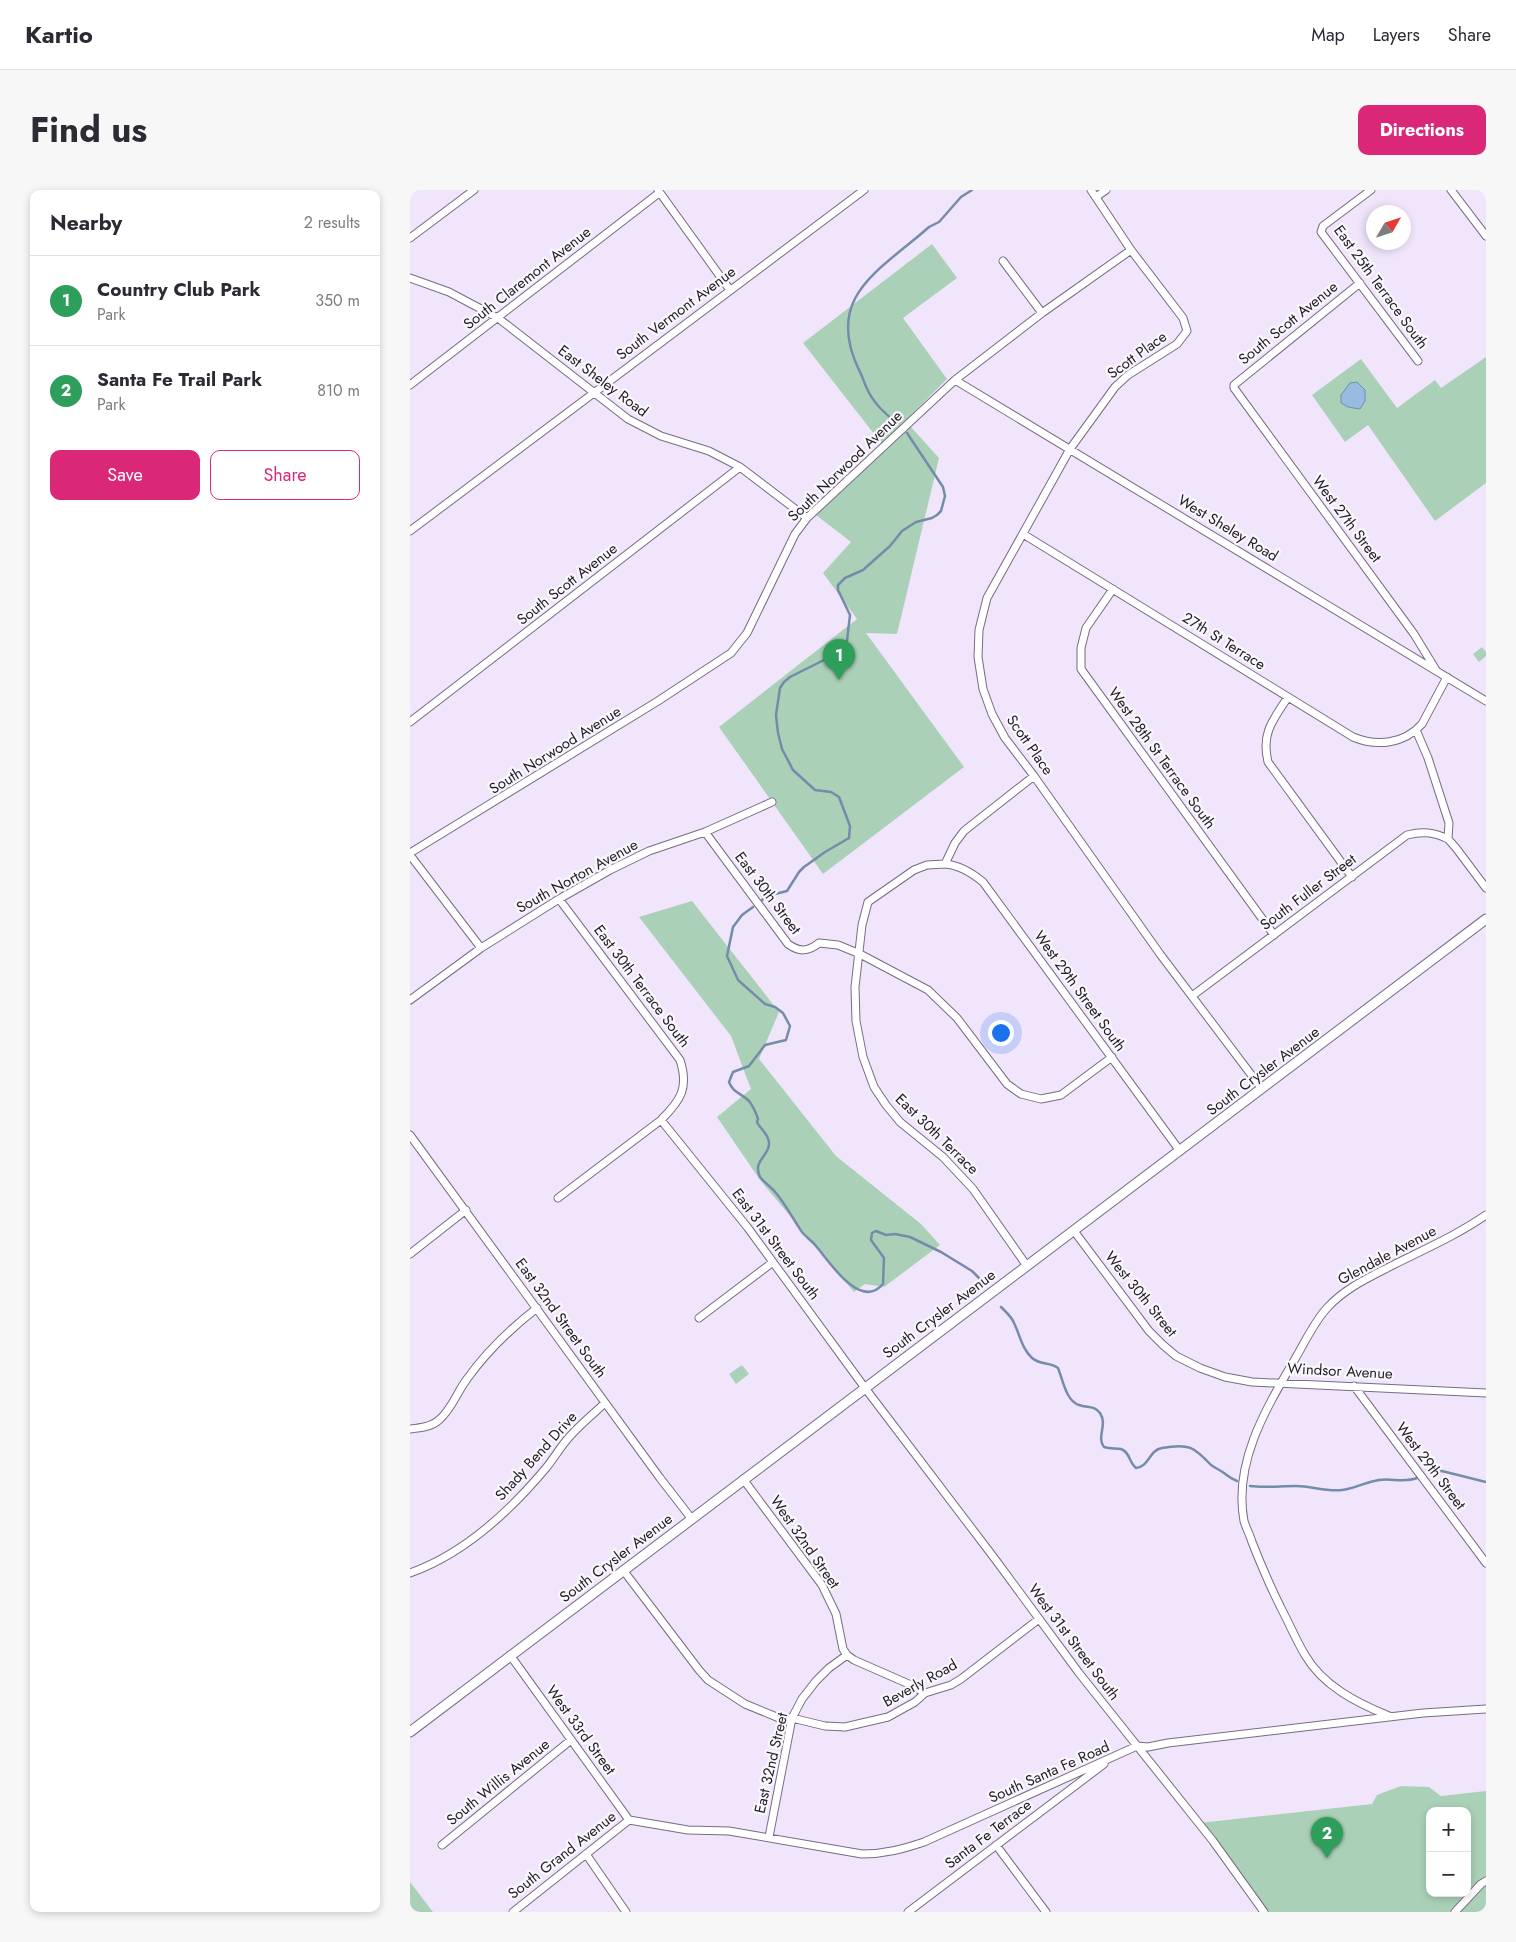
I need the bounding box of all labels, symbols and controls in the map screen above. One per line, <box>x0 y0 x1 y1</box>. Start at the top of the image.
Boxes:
text: Kartio <box>25 17 93 52</box>
text: Map <box>1311 22 1345 48</box>
text: Layers <box>1373 22 1420 48</box>
text: Share <box>1448 22 1491 48</box>
text: Find us <box>30 105 147 155</box>
button: Directions <box>1358 105 1486 155</box>
north arrow <box>1366 205 1411 250</box>
text: Nearby <box>50 208 122 238</box>
text: 2 results <box>304 211 360 234</box>
street label: East 25th Terrace South <box>1328 220 1434 354</box>
street label: South Claremont Avenue <box>459 221 596 335</box>
street label: South Vermont Avenue <box>612 261 741 365</box>
text: Country Club Park <box>97 276 260 303</box>
street label: South Scott Avenue <box>1234 276 1343 370</box>
text: 1 <box>62 289 70 312</box>
text: 350 m <box>315 289 360 312</box>
text: Park <box>97 303 126 326</box>
street label: Scott Place <box>1103 326 1172 384</box>
street label: East Sheley Road <box>553 340 653 422</box>
text: Santa Fe Trail Park <box>97 366 262 393</box>
text: 2 <box>61 379 71 402</box>
text: 810 m <box>317 379 360 402</box>
text: Park <box>97 393 126 416</box>
street label: South Norwood Avenue <box>783 405 907 527</box>
button: Save <box>50 450 200 500</box>
button: Share <box>210 450 360 500</box>
street label: West 27th Street <box>1307 471 1387 567</box>
street label: West Sheley Road <box>1174 489 1282 567</box>
street label: South Scott Avenue <box>512 538 622 630</box>
street label: 27th St Terrace <box>1178 607 1270 675</box>
pin: 1 <box>823 639 855 680</box>
street label: West 28th St Terrace South <box>1103 683 1221 833</box>
street label: South Norwood Avenue <box>485 700 625 800</box>
street label: Scott Place <box>1001 710 1059 780</box>
street label: South Norton Avenue <box>512 833 642 919</box>
street label: East 30th Street <box>730 847 807 939</box>
street label: South Fuller Street <box>1255 848 1361 936</box>
street label: East 30th Terrace South <box>588 920 696 1052</box>
street label: West 29th Street South <box>1029 926 1131 1056</box>
your location <box>988 1020 1014 1046</box>
street label: South Crysler Avenue <box>1202 1021 1324 1121</box>
street label: East 30th Terrace <box>890 1088 984 1180</box>
street label: East 31st Street South <box>727 1184 825 1304</box>
street label: Glendale Avenue <box>1334 1220 1440 1290</box>
street label: West 30th Street <box>1100 1246 1183 1342</box>
street label: East 32nd Street South <box>510 1254 612 1382</box>
street label: South Crysler Avenue <box>878 1264 1000 1364</box>
street label: Windsor Avenue <box>1287 1357 1394 1385</box>
street label: Shady Bend Drive <box>490 1406 582 1505</box>
street label: West 29th Street <box>1391 1418 1471 1515</box>
street label: West 32nd Street <box>765 1491 845 1593</box>
street label: South Crysler Avenue <box>555 1508 677 1608</box>
street label: West 31st Street South <box>1023 1579 1125 1705</box>
street label: Beverly Road <box>879 1653 961 1713</box>
street label: West 33rd Street <box>541 1681 621 1780</box>
street label: East 32nd Street <box>749 1710 793 1816</box>
street label: South Willis Avenue <box>442 1733 555 1831</box>
street label: South Santa Fe Road <box>985 1735 1113 1809</box>
street label: Santa Fe Terrace <box>940 1794 1036 1874</box>
street label: South Grand Avenue <box>503 1806 621 1904</box>
map controls <box>1426 1807 1471 1897</box>
button: + <box>1426 1807 1471 1852</box>
pin: 2 <box>1311 1817 1343 1858</box>
button: − <box>1426 1852 1471 1897</box>

